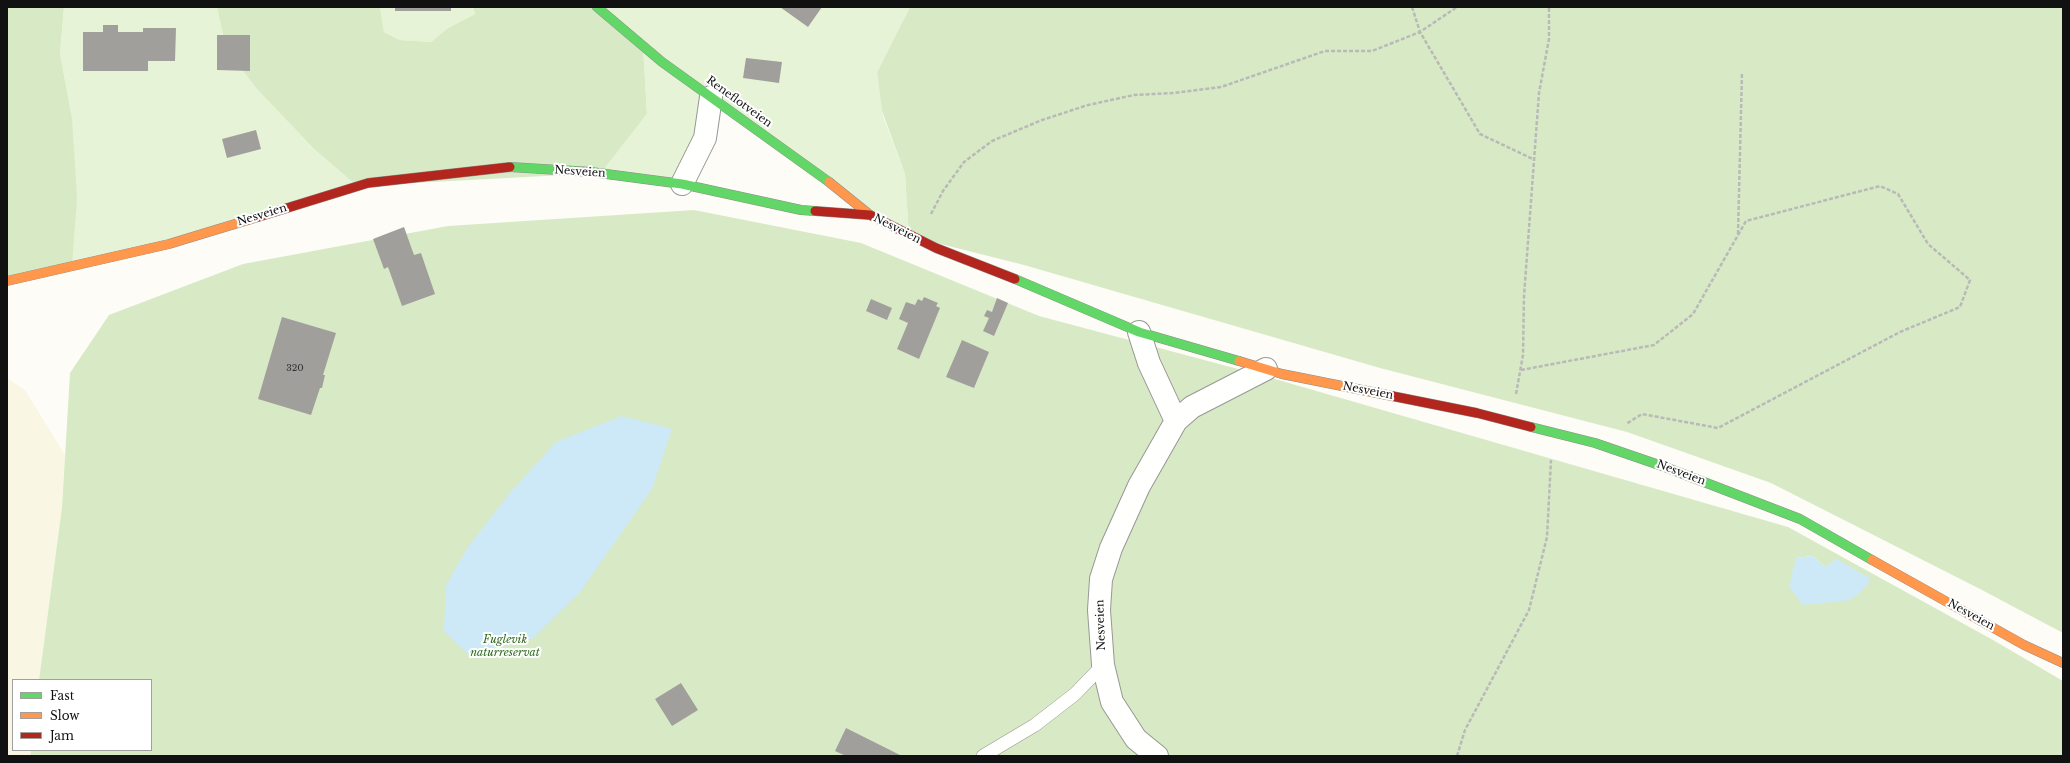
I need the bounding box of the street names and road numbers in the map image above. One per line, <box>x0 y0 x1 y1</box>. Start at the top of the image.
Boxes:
street label: Reneflotveien <box>704 74 774 130</box>
street label: Nesveien <box>554 164 606 180</box>
street label: Nesveien <box>236 201 288 229</box>
street label: Nesveien <box>871 211 923 247</box>
street label: Nesveien <box>1342 380 1394 402</box>
street label: Nesveien <box>1655 458 1707 488</box>
street label: Nesveien <box>1945 597 1997 633</box>
street label: Nesveien <box>1094 599 1108 651</box>

